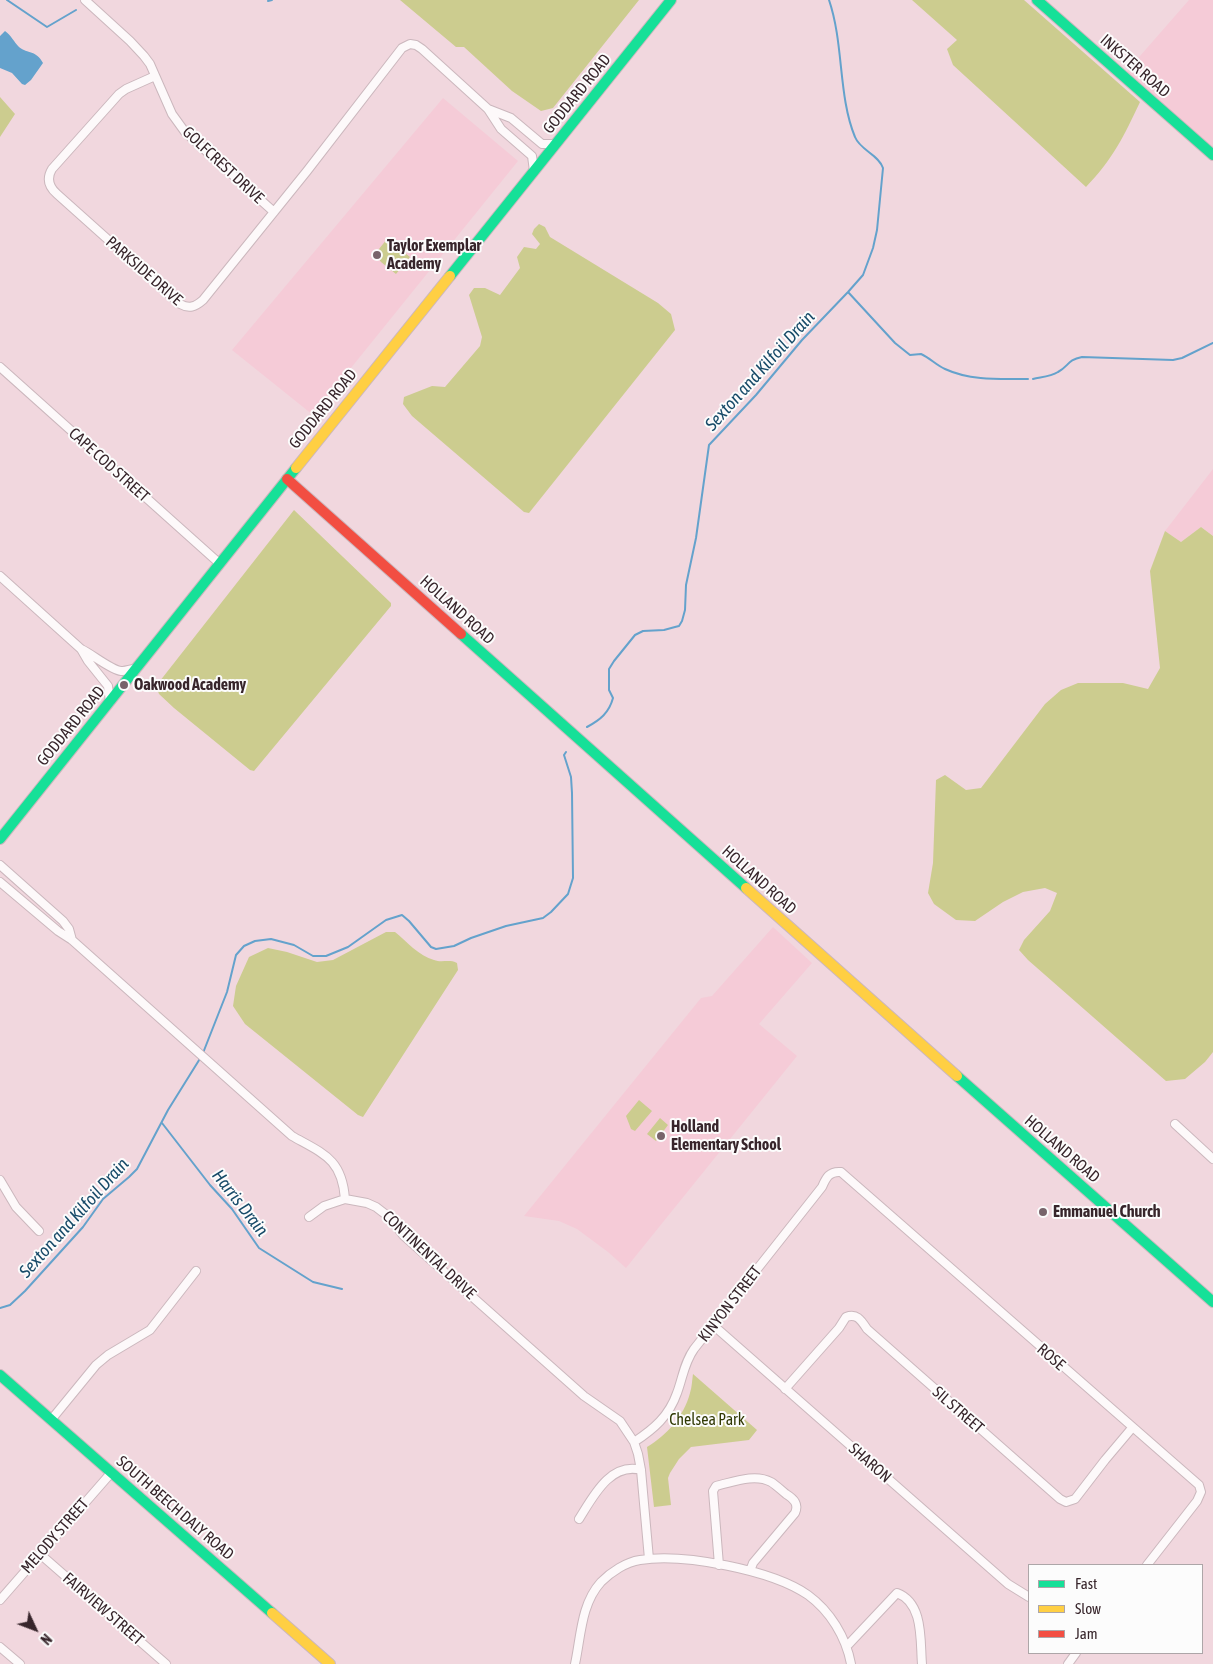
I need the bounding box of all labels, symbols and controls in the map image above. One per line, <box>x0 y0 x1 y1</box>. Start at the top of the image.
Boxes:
street label: INKSTER ROAD <box>1096 31 1174 101</box>
street label: GODDARD ROAD <box>539 50 615 138</box>
street label: GOLFCREST DRIVE <box>178 122 268 208</box>
street label: PARKSIDE DRIVE <box>102 232 186 310</box>
place label: Taylor Exemplar Academy <box>387 236 481 274</box>
marker: Taylor Exemplar Academy <box>371 249 383 261</box>
water label: Sexton and Kilfoil Drain <box>701 307 819 435</box>
street label: GODDARD ROAD <box>285 365 361 453</box>
street label: CAPE COD STREET <box>65 424 153 506</box>
street label: HOLLAND ROAD <box>416 572 498 648</box>
place label: Oakwood Academy <box>134 675 246 695</box>
marker: Oakwood Academy <box>118 679 130 691</box>
street label: GODDARD ROAD <box>33 682 109 770</box>
street label: HOLLAND ROAD <box>718 842 800 918</box>
street label: HOLLAND ROAD <box>1020 1111 1104 1187</box>
place label: Holland Elementary School <box>671 1117 781 1155</box>
marker: Holland Elementary School <box>655 1130 667 1142</box>
water label: Sexton and Kilfoil Drain <box>15 1154 133 1282</box>
water label: Harris Drain <box>207 1165 273 1241</box>
place label: Emmanuel Church <box>1053 1202 1161 1222</box>
marker: Emmanuel Church <box>1037 1206 1049 1218</box>
street label: CONTINENTAL DRIVE <box>378 1207 480 1303</box>
street label: KINYON STREET <box>694 1262 766 1346</box>
street label: ROSE <box>1033 1340 1069 1374</box>
street label: SIL STREET <box>928 1383 988 1437</box>
park label: Chelsea Park <box>669 1410 745 1430</box>
street label: SHARON <box>845 1439 895 1487</box>
street label: SOUTH BEECH DALY ROAD <box>112 1452 238 1564</box>
street label: MELODY STREET <box>17 1495 93 1577</box>
legend <box>1028 1564 1203 1654</box>
street label: FAIRVIEW STREET <box>59 1569 147 1649</box>
text: Fast <box>1075 1575 1097 1592</box>
text: Slow <box>1075 1600 1101 1617</box>
north arrow <box>10 1604 60 1654</box>
text: Jam <box>1075 1625 1098 1642</box>
text: N <box>37 1631 55 1648</box>

